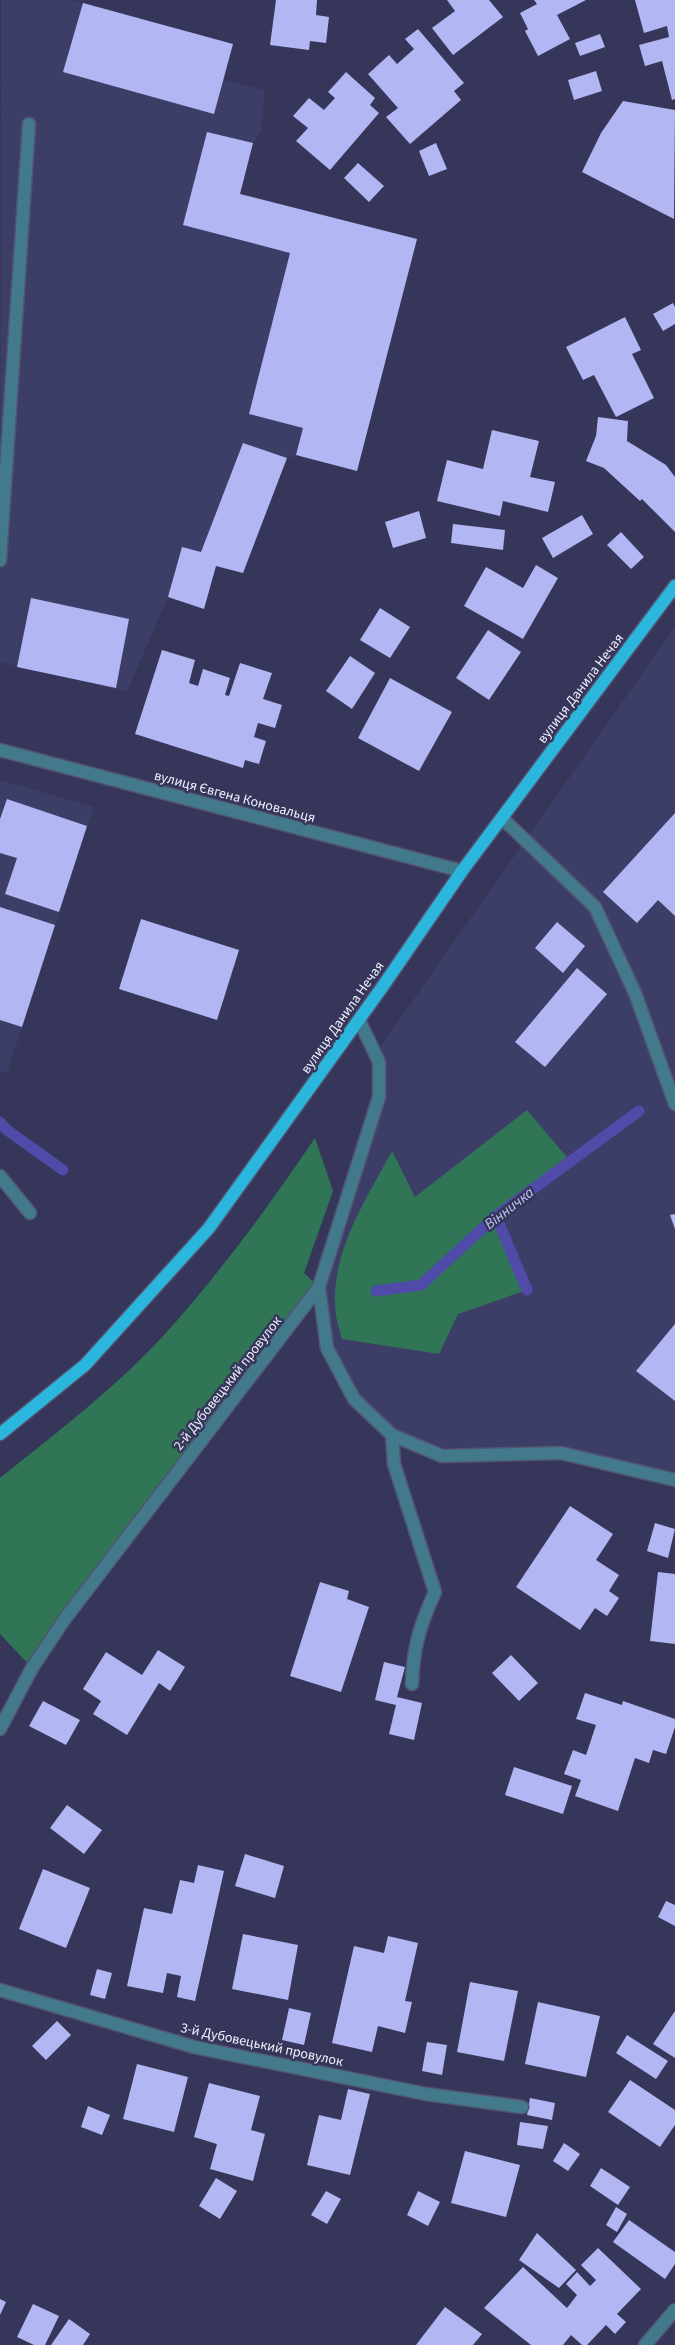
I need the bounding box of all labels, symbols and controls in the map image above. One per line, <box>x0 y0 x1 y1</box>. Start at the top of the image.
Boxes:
street label: вулиця Данила Нечая <box>533 629 629 748</box>
street label: вулиця Євгена Коновальця <box>152 766 318 828</box>
street label: вулиця Данила Нечая <box>296 957 389 1078</box>
water label: Вінничка <box>480 1182 539 1235</box>
street label: 2-й Дубовецький провулок <box>169 1312 287 1455</box>
street label: 3-й Дубовецький провулок <box>179 2018 345 2072</box>

